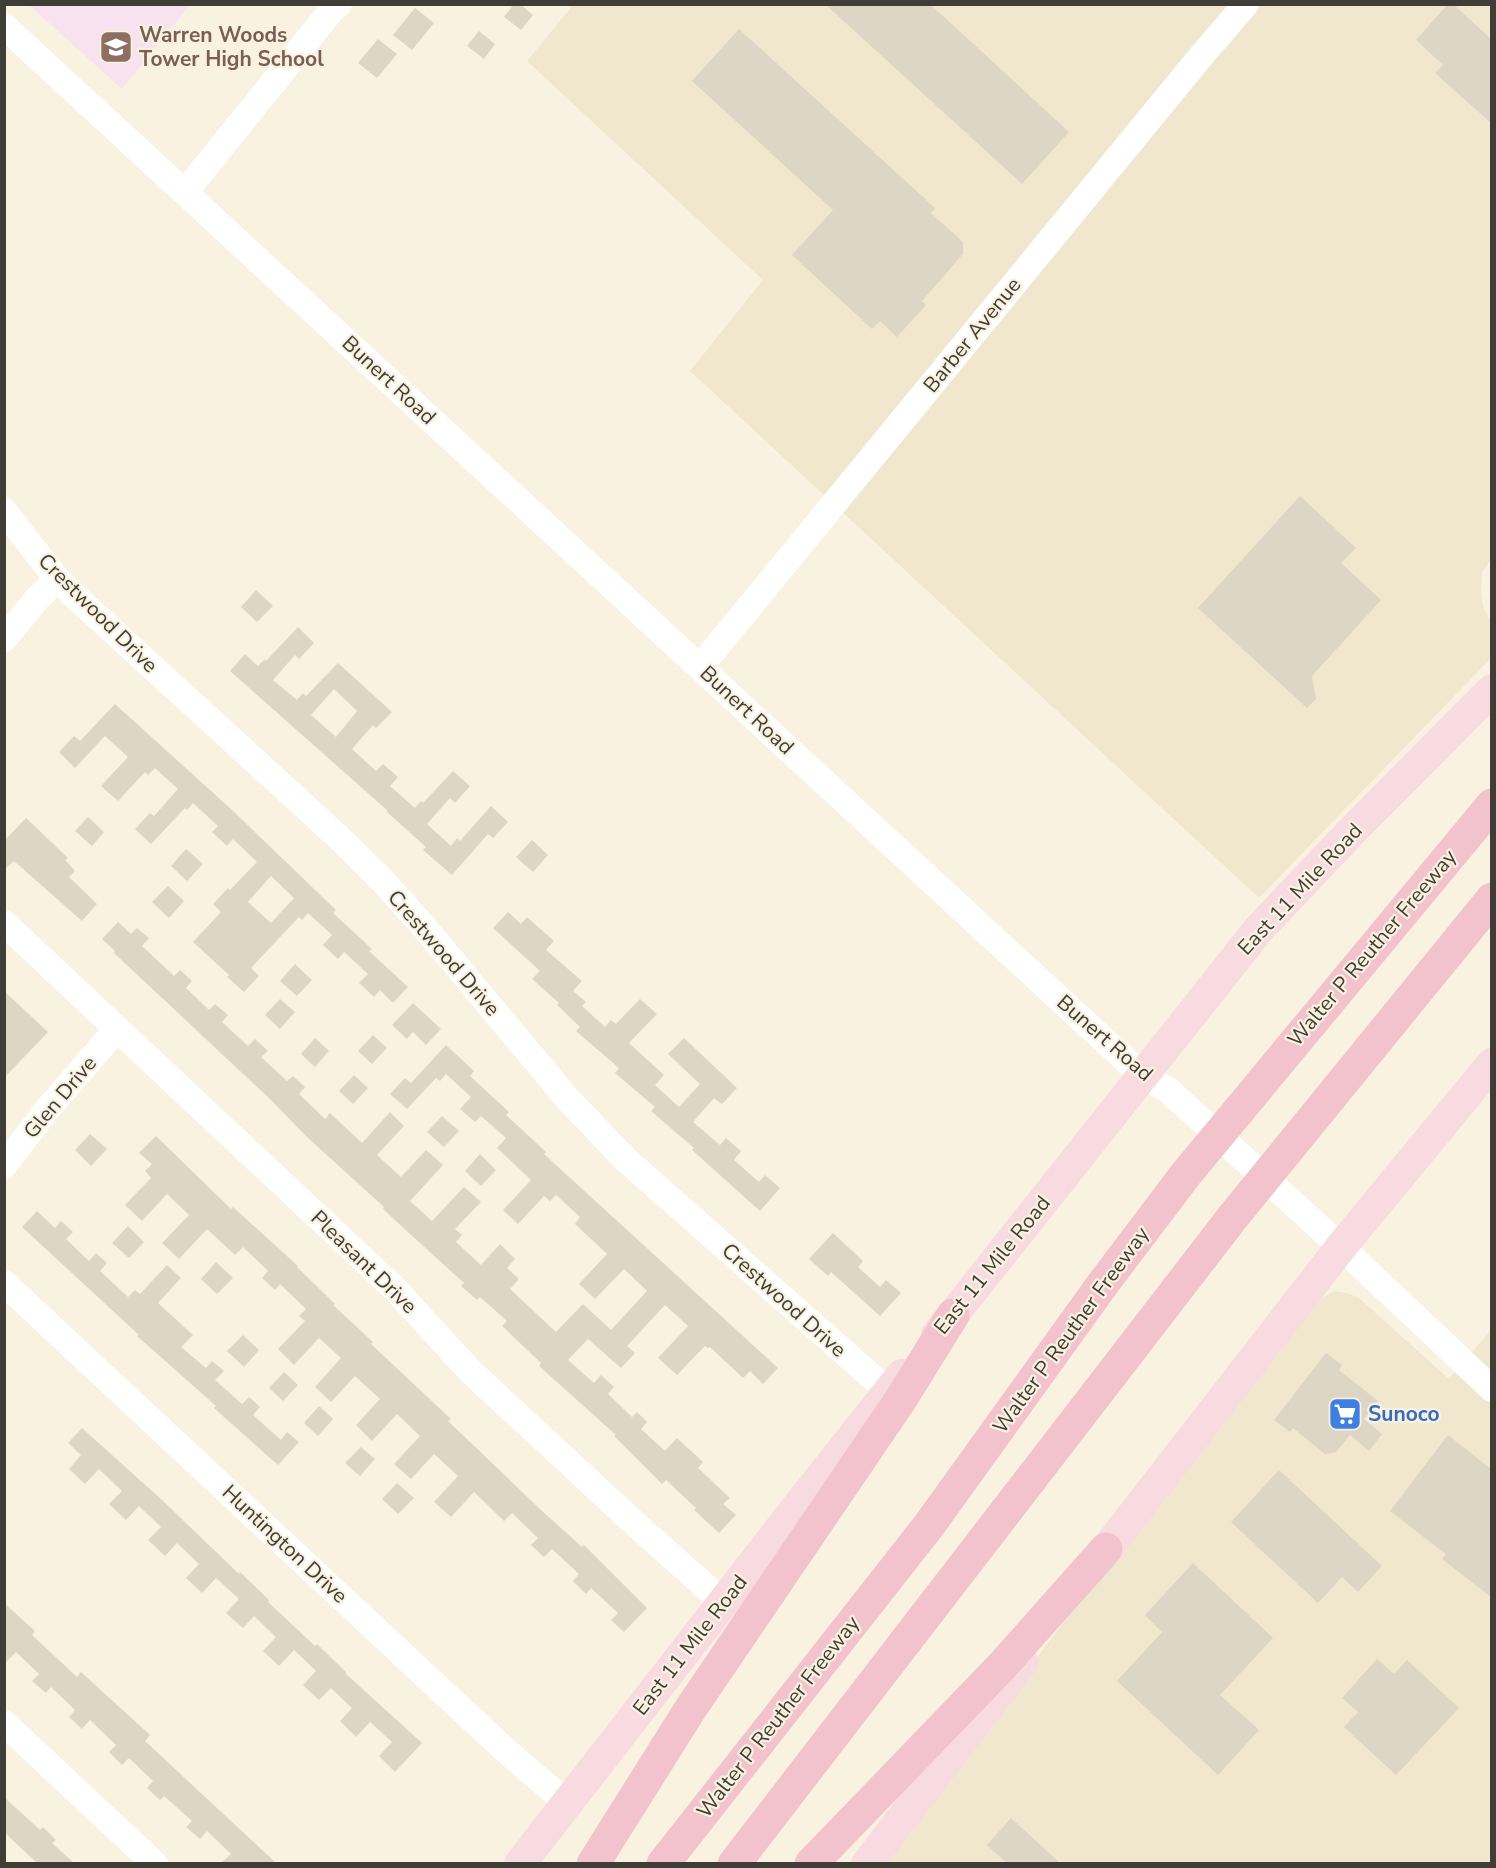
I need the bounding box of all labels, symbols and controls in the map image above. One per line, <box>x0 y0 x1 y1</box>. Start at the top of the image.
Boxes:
place label: Warren Woods Tower High School <box>139 21 324 73</box>
school or university icon: Warren Woods Tower High School <box>98 29 134 65</box>
street label: Barber Avenue <box>917 272 1027 398</box>
street label: Bunert Road <box>336 329 442 431</box>
street label: Crestwood Drive <box>32 547 164 679</box>
street label: Bunert Road <box>694 659 800 761</box>
street label: East 11 Mile Road <box>1231 817 1369 961</box>
street label: Walter P Reuther Freeway <box>1281 843 1463 1053</box>
street label: Crestwood Drive <box>381 884 507 1022</box>
street label: Bunert Road <box>1051 988 1159 1088</box>
street label: Glen Drive <box>17 1050 103 1144</box>
street label: East 11 Mile Road <box>927 1190 1057 1340</box>
street label: Pleasant Drive <box>305 1204 423 1320</box>
street label: Walter P Reuther Freeway <box>986 1221 1156 1439</box>
street label: Crestwood Drive <box>716 1237 852 1363</box>
supermarket icon: Sunoco <box>1327 1396 1363 1432</box>
place label: Sunoco <box>1368 1400 1440 1428</box>
street label: Huntington Drive <box>216 1478 354 1610</box>
street label: East 11 Mile Road <box>626 1569 754 1721</box>
street label: Walter P Reuther Freeway <box>690 1610 866 1824</box>

